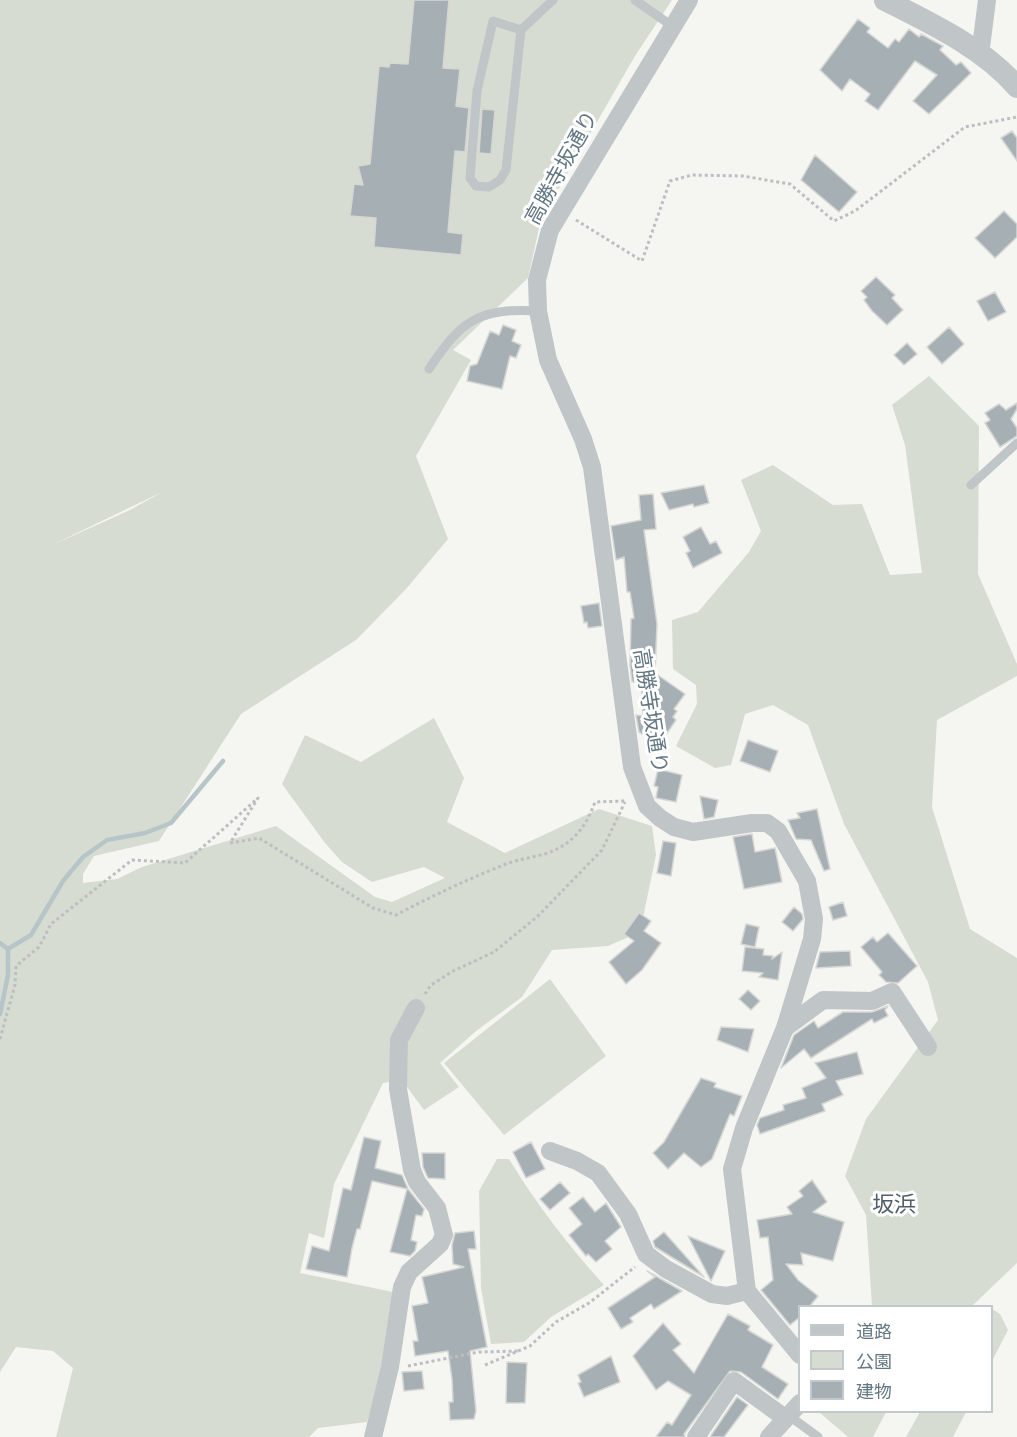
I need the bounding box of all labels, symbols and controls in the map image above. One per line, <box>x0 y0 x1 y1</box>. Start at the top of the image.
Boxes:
street label: 高勝寺坂通り <box>520 107 604 229</box>
street label: 高勝寺坂通り <box>628 647 672 775</box>
district label: 坂浜 <box>872 1192 916 1218</box>
legend <box>798 1305 993 1413</box>
text: 道路 <box>856 1324 892 1342</box>
text: 公園 <box>856 1354 892 1372</box>
text: 建物 <box>856 1384 892 1402</box>

